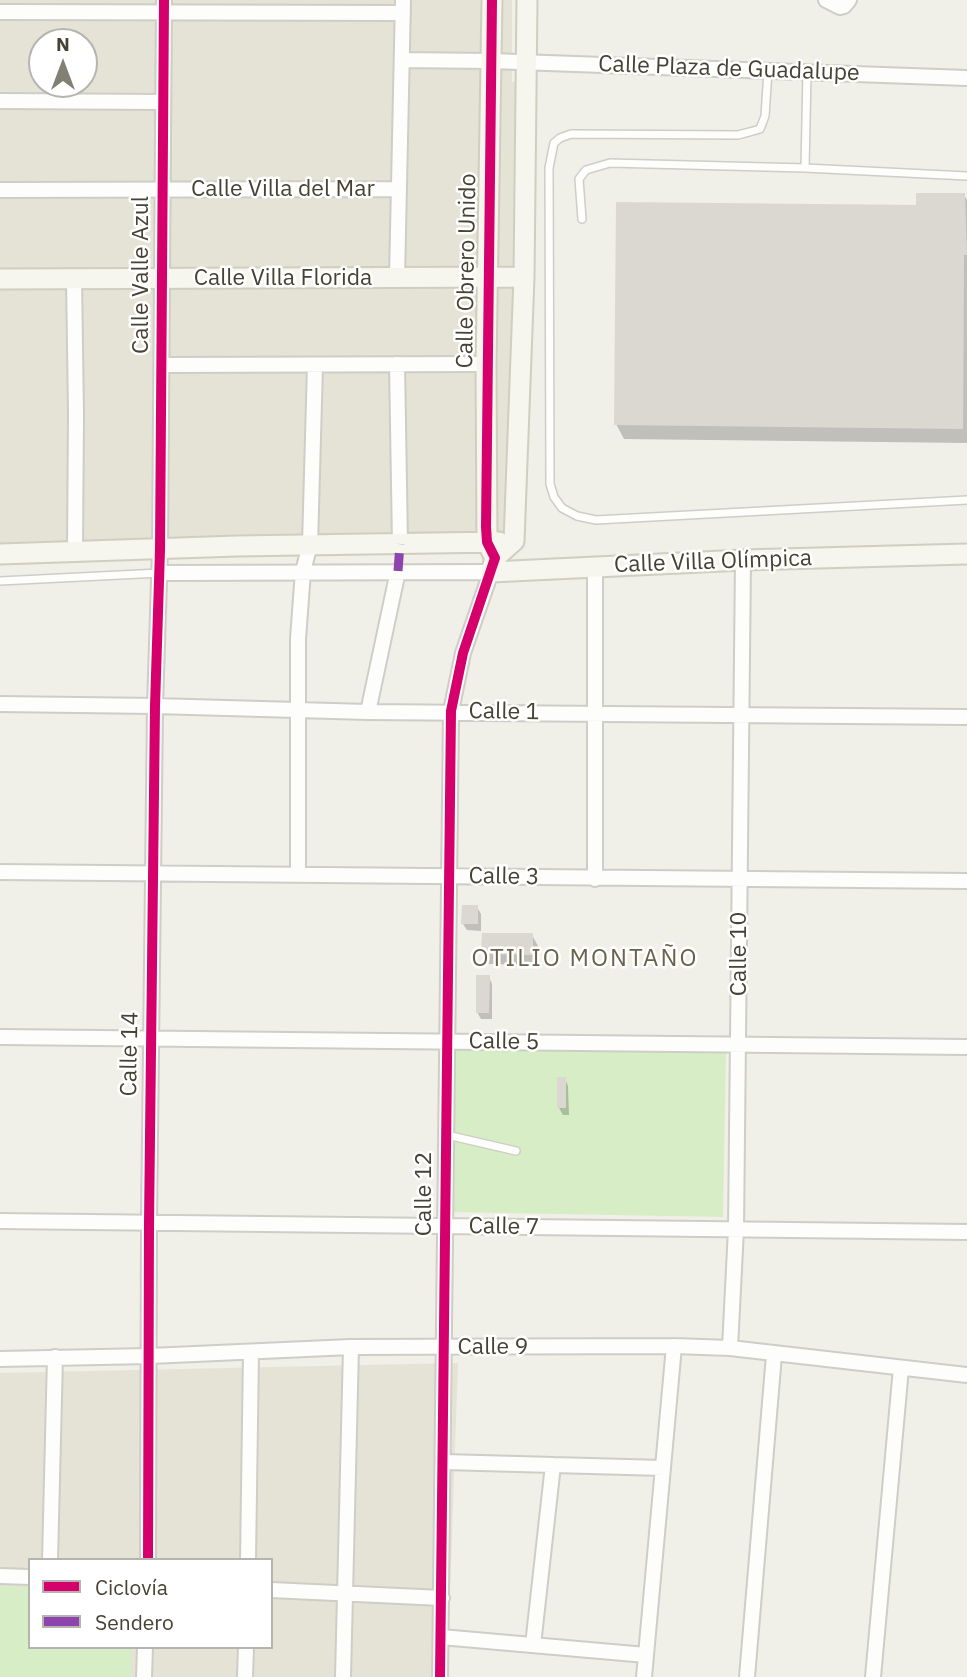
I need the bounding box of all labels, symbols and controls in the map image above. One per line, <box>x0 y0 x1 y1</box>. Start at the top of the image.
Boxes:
north arrow <box>28 28 98 98</box>
text: N <box>56 32 70 56</box>
street label: Calle Plaza de Guadalupe <box>598 51 860 87</box>
street label: Calle Obrero Unido <box>452 173 482 369</box>
street label: Calle Villa del Mar <box>191 175 375 203</box>
street label: Calle Valle Azul <box>127 196 155 354</box>
street label: Calle Villa Florida <box>194 264 372 292</box>
street label: Calle Villa Olímpica <box>613 545 813 579</box>
street label: Calle 1 <box>468 698 540 726</box>
street label: Calle 3 <box>468 863 540 891</box>
street label: Calle 10 <box>725 912 753 996</box>
district label: OTILIO MONTAÑO <box>473 945 697 973</box>
street label: Calle 14 <box>115 1011 145 1097</box>
street label: Calle 5 <box>468 1028 540 1056</box>
street label: Calle 12 <box>410 1152 438 1236</box>
street label: Calle 7 <box>468 1213 540 1241</box>
street label: Calle 9 <box>458 1333 528 1361</box>
legend <box>28 1558 273 1649</box>
text: Ciclovía <box>95 1573 168 1601</box>
text: Sendero <box>95 1608 174 1636</box>

